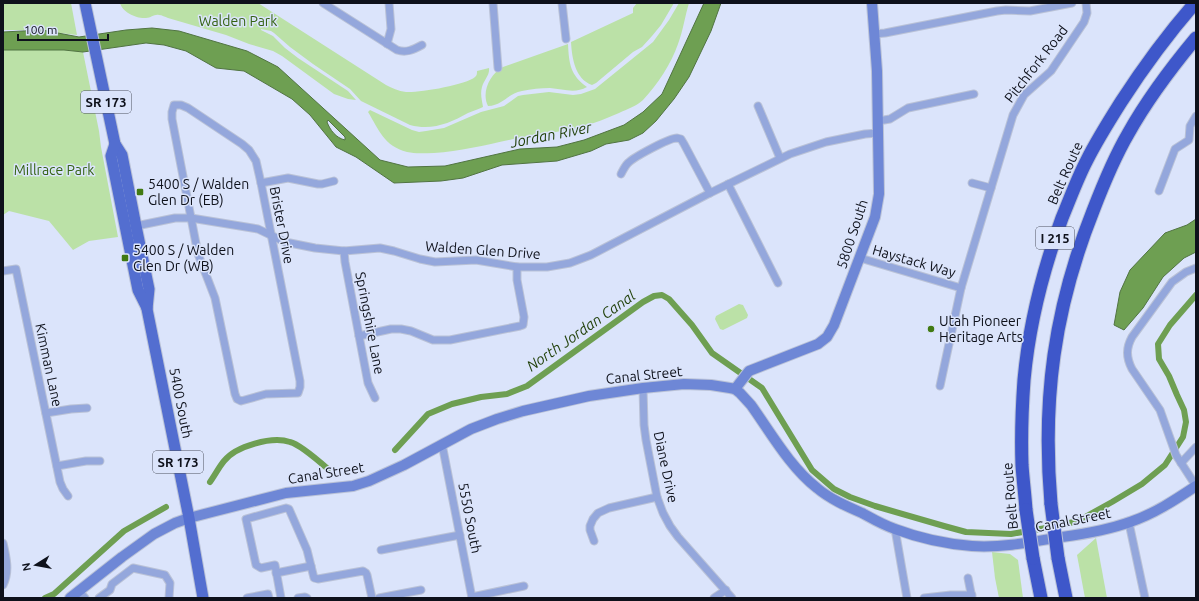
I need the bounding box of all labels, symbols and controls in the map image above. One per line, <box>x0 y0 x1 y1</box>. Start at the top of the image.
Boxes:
park label: Walden Park <box>199 13 277 29</box>
scale bar <box>18 16 108 42</box>
street label: Pitchfork Road <box>1001 22 1071 106</box>
text: 100 m <box>24 23 57 36</box>
road number: SR 173 <box>81 91 131 113</box>
water label: Jordan River <box>508 118 594 151</box>
street label: Belt Route <box>1044 139 1086 207</box>
park label: Millrace Park <box>14 162 94 178</box>
place label: 5400 S / Walden Glen Dr (EB) <box>148 176 249 208</box>
street label: Brister Drive <box>267 185 297 265</box>
marker: 5400 S / Walden Glen Dr (EB) <box>135 187 145 197</box>
street label: 5800 South <box>833 197 871 271</box>
road number: I 215 <box>1036 227 1074 249</box>
street label: Walden Glen Drive <box>425 238 541 262</box>
street label: Haystack Way <box>871 241 958 281</box>
place label: 5400 S / Walden Glen Dr (WB) <box>133 242 234 274</box>
marker: 5400 S / Walden Glen Dr (WB) <box>120 253 130 263</box>
street label: Springshire Lane <box>352 270 388 376</box>
water label: North Jordan Canal <box>523 286 639 374</box>
place label: Utah Pioneer Heritage Arts <box>939 313 1023 345</box>
street label: Kimman Lane <box>32 322 66 408</box>
marker: Utah Pioneer Heritage Arts <box>926 324 936 334</box>
street label: Canal Street <box>605 363 684 387</box>
street label: 5400 South <box>166 366 196 440</box>
street label: Diane Drive <box>651 430 681 504</box>
road number: SR 173 <box>153 451 203 473</box>
street label: Canal Street <box>287 459 366 487</box>
street label: Belt Route <box>999 462 1021 530</box>
street label: 5550 South <box>455 481 485 555</box>
street label: Canal Street <box>1034 505 1113 535</box>
north arrow <box>16 545 56 585</box>
text: N <box>20 562 33 572</box>

